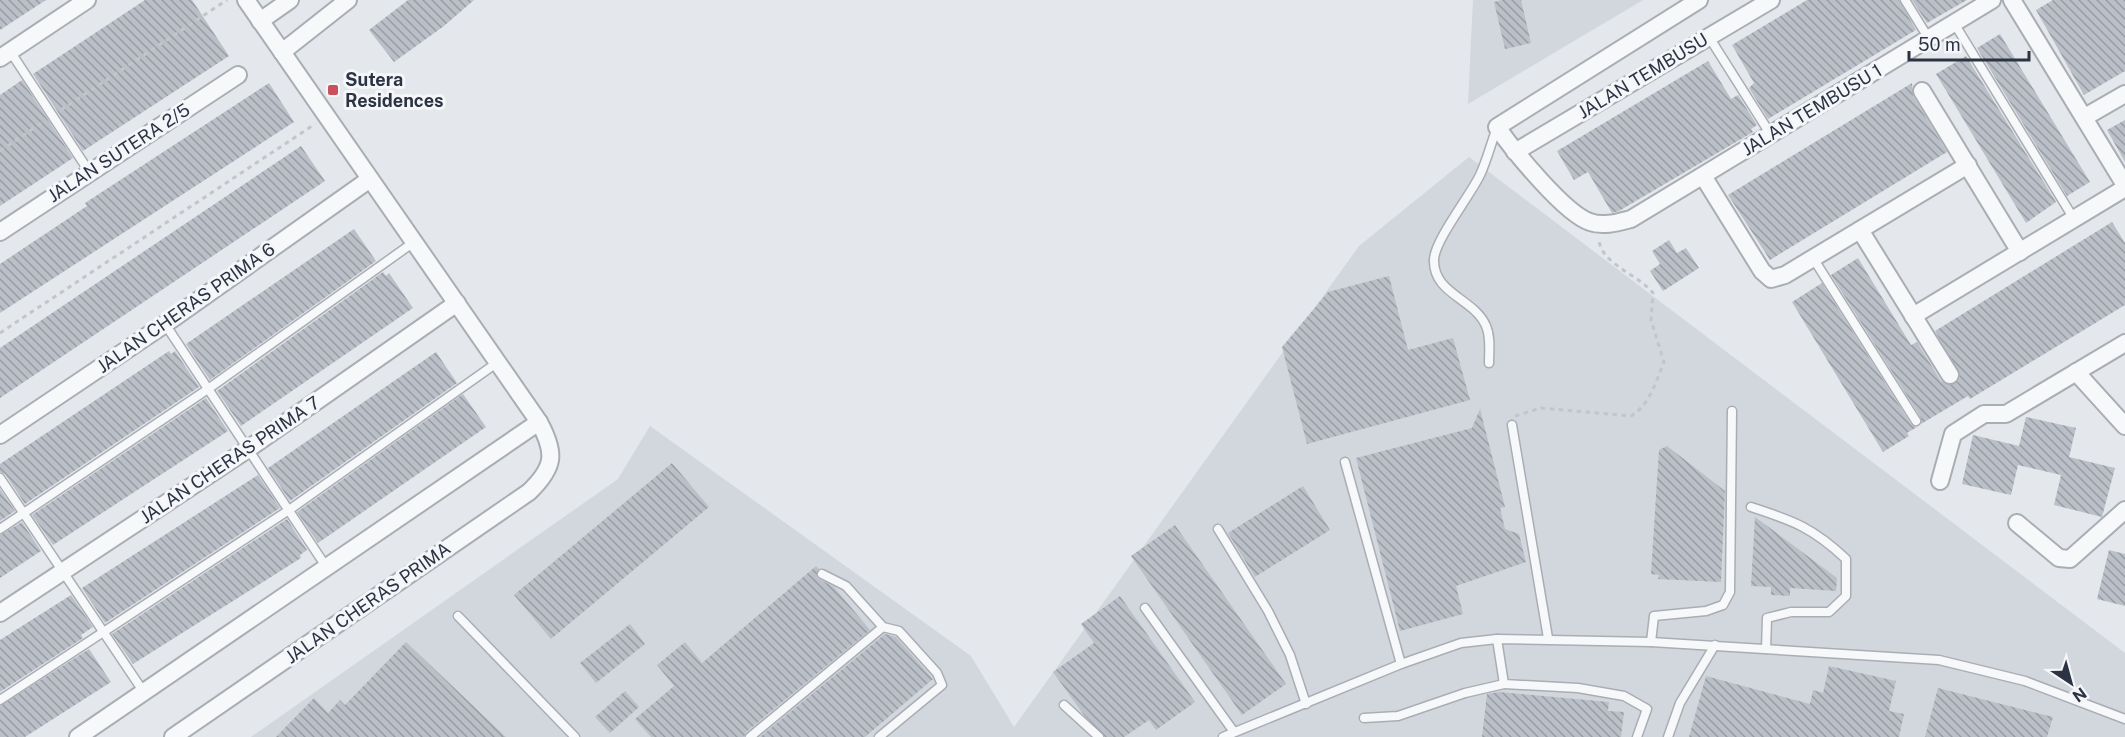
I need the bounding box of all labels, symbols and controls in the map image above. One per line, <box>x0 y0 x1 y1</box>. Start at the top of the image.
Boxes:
scale bar <box>1909 24 2029 62</box>
street label: JALAN TEMBUSU <box>1574 29 1711 123</box>
text: 50 m <box>1918 34 1961 55</box>
street label: JALAN TEMBUSU 1 <box>1738 59 1886 160</box>
place label: Sutera Residences <box>345 69 444 111</box>
marker: Sutera Residences <box>326 83 340 97</box>
street label: JALAN SUTERA 2/5 <box>44 99 194 206</box>
street label: JALAN CHERAS PRIMA 6 <box>93 238 279 377</box>
street label: JALAN CHERAS PRIMA 7 <box>136 392 323 528</box>
street label: JALAN CHERAS PRIMA <box>281 537 454 668</box>
north arrow <box>2041 653 2101 713</box>
text: N <box>2069 683 2090 706</box>

